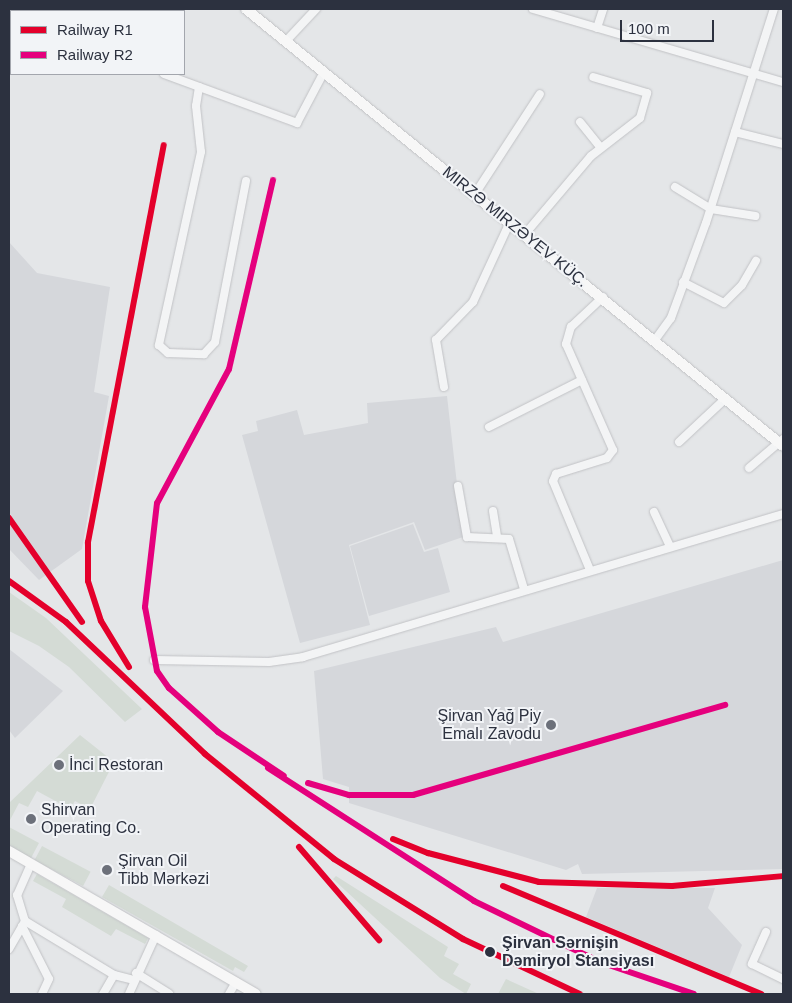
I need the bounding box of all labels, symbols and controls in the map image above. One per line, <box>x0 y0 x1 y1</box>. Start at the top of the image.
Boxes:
legend <box>10 10 185 75</box>
scale bar <box>622 10 716 42</box>
text: 100 m <box>628 20 670 37</box>
text: Railway R1 <box>57 21 133 38</box>
text: Railway R2 <box>57 46 133 63</box>
street label: MIRZƏ MIRZƏYEV KÜÇ. <box>438 162 592 292</box>
place label: Şirvan Yağ Piy Emalı Zavodu <box>437 706 541 744</box>
marker: Şirvan Yağ Piy Emalı Zavodu <box>545 719 557 731</box>
place label: İnci Restoran <box>69 755 163 775</box>
marker: İnci Restoran <box>53 759 65 771</box>
place label: Shirvan Operating Co. <box>41 800 141 838</box>
marker: Shirvan Operating Co. <box>25 813 37 825</box>
place label: Şirvan Oil Tibb Mərkəzi <box>118 851 209 889</box>
marker: Şirvan Oil Tibb Mərkəzi <box>100 863 114 877</box>
place label: Şirvan Sərnişin Dəmiryol Stansiyası <box>502 933 654 971</box>
marker: Şirvan Sərnişin Dəmiryol Stansiyası <box>482 944 498 960</box>

